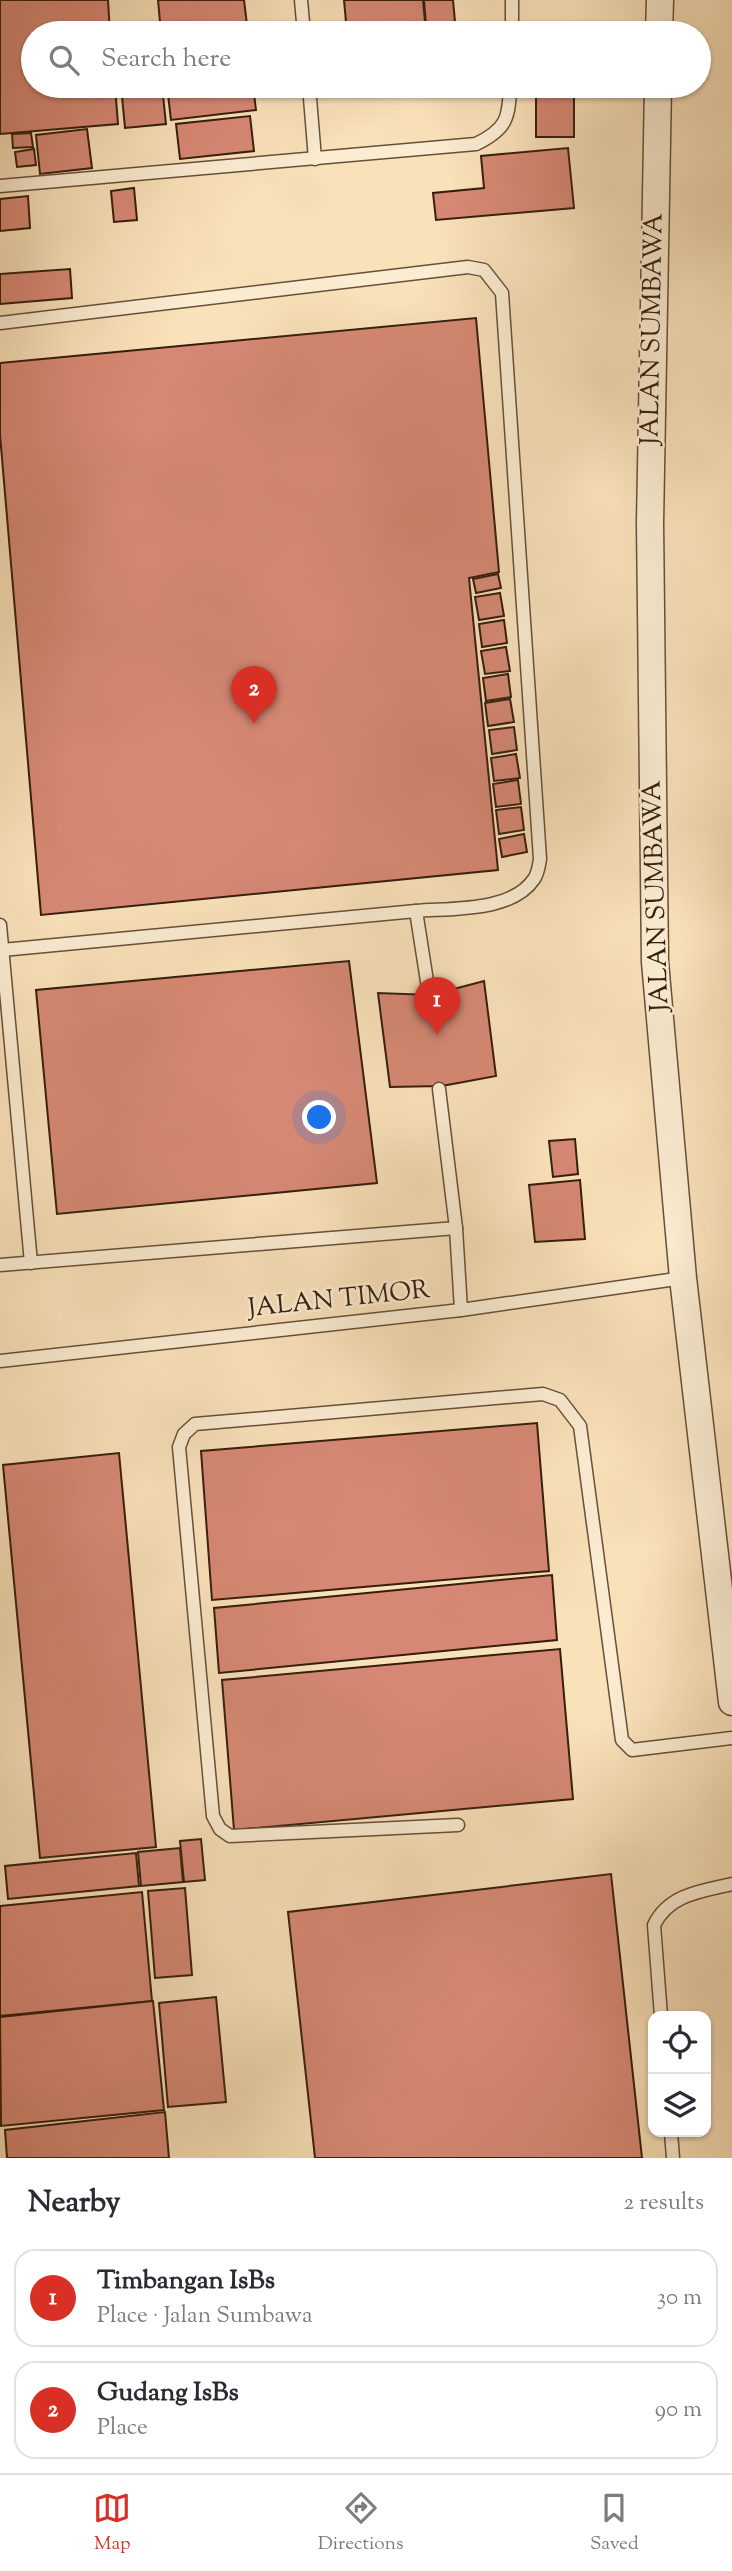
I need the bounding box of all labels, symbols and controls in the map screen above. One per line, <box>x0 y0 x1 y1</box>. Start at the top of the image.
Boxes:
search box <box>21 21 711 98</box>
icon: search <box>45 41 83 79</box>
text: Search here <box>101 41 231 78</box>
street label: JALAN SUMBAWA <box>632 213 674 447</box>
pin: 2 <box>231 666 277 724</box>
street label: JALAN SUMBAWA <box>634 780 680 1014</box>
pin: 1 <box>414 977 460 1035</box>
your location <box>302 1100 336 1134</box>
street label: JALAN TIMOR <box>244 1272 432 1328</box>
map controls <box>648 2011 711 2137</box>
button: locate <box>648 2011 711 2074</box>
button: layers <box>648 2074 711 2137</box>
text: Nearby <box>28 2182 120 2225</box>
text: 2 results <box>624 2187 704 2220</box>
text: Timbangan IsBs <box>97 2263 275 2300</box>
text: 1 <box>49 2282 57 2315</box>
text: 30 m <box>657 2282 702 2315</box>
text: Place · Jalan Sumbawa <box>97 2300 313 2333</box>
text: Gudang IsBs <box>97 2375 239 2412</box>
text: 2 <box>48 2394 58 2427</box>
text: 90 m <box>655 2394 702 2427</box>
text: Place <box>97 2412 148 2445</box>
tab: Map <box>93 2489 131 2558</box>
tab: Directions <box>318 2489 403 2558</box>
tab: Saved <box>590 2489 639 2558</box>

